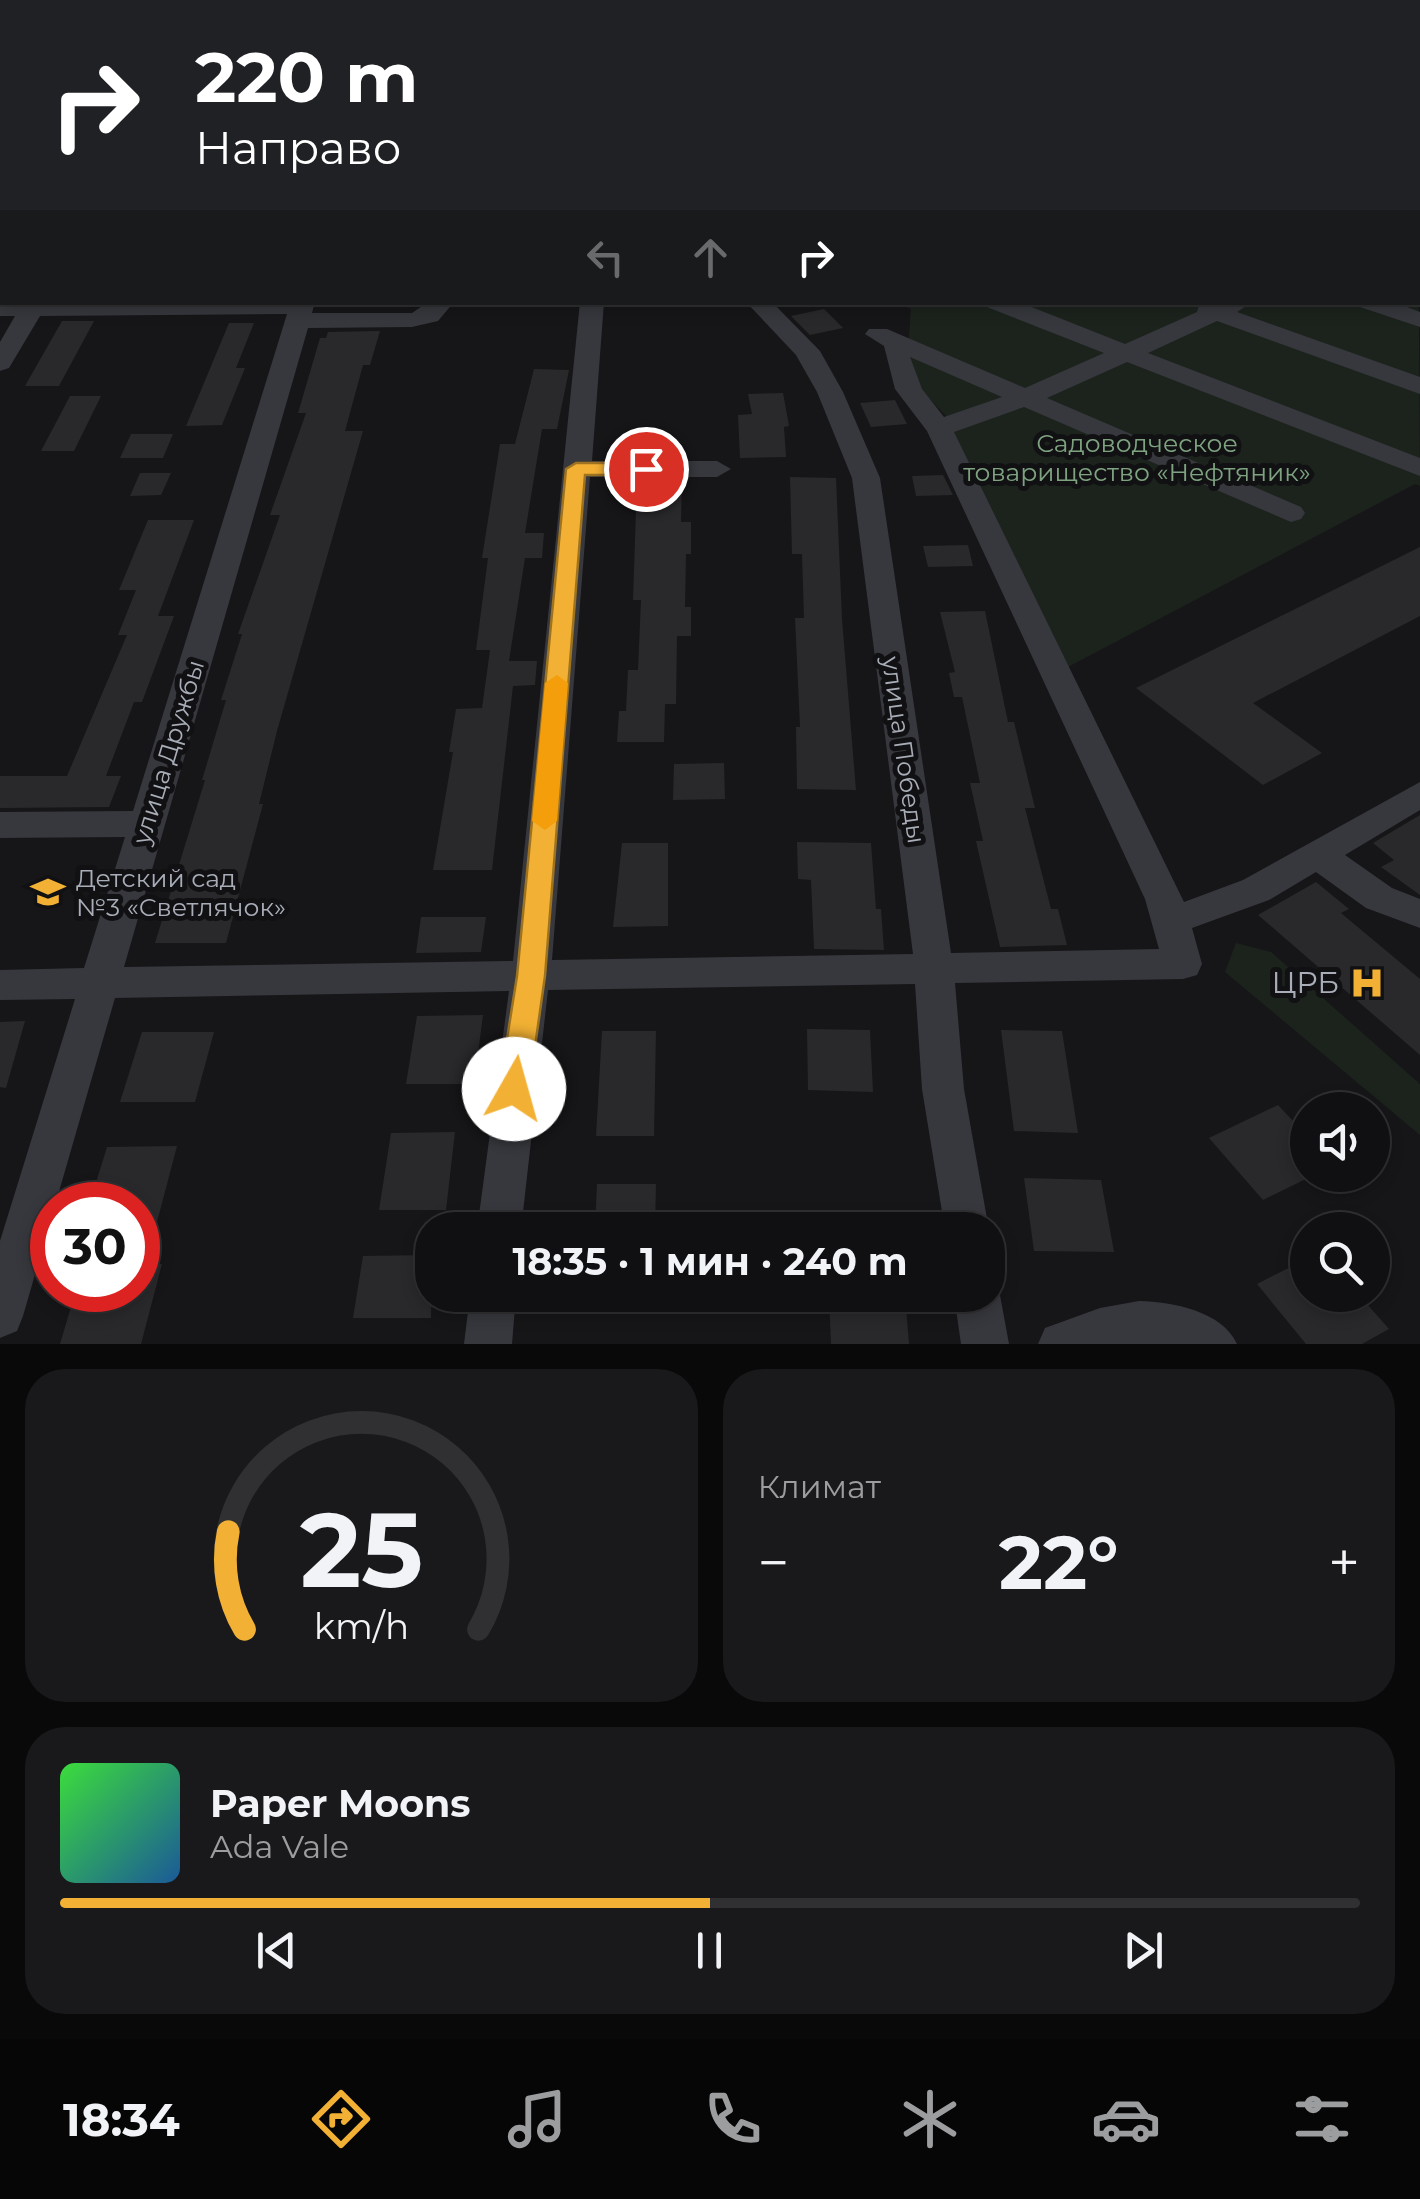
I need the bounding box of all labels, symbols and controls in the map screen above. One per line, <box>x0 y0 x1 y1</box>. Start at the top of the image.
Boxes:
text: 220 m <box>195 34 418 120</box>
icon: right <box>30 40 160 170</box>
text: Направо <box>195 120 401 175</box>
icon: left <box>578 230 633 285</box>
icon: ahead <box>683 230 738 285</box>
icon: right <box>788 230 843 285</box>
pin <box>604 427 689 512</box>
park label: Садоводческое товарищество «Нефтяник» <box>963 428 1311 487</box>
icon: arrive <box>619 442 674 497</box>
street label: улица Победы <box>876 653 932 846</box>
street label: улица Дружбы <box>125 656 210 849</box>
place label: Детский сад №3 «Светлячок» <box>76 863 286 922</box>
school or university icon: Детский сад №3 «Светлячок» <box>29 873 67 911</box>
place label: ЦРБ <box>1271 964 1339 1001</box>
hospital icon: ЦРБ <box>1348 964 1386 1002</box>
position arrow <box>462 1037 566 1141</box>
map controls <box>1290 1092 1390 1312</box>
button: sound <box>1290 1092 1390 1192</box>
speed limit sign: 30 <box>30 1182 160 1312</box>
button: search <box>1290 1212 1390 1312</box>
text: 18:35 · 1 мин · 240 m <box>512 1238 908 1285</box>
text: Климат <box>758 1467 881 1506</box>
text: 25 <box>300 1486 423 1613</box>
text: 22° <box>999 1516 1119 1608</box>
text: − <box>758 1529 789 1596</box>
text: + <box>1328 1529 1360 1596</box>
text: km/h <box>314 1604 409 1648</box>
text: Paper Moons <box>210 1780 471 1827</box>
text: Ada Vale <box>210 1827 349 1866</box>
icon: previous <box>249 1923 304 1978</box>
icon: pause <box>682 1923 737 1978</box>
icon: next <box>1116 1923 1171 1978</box>
icon: directions <box>306 2084 376 2154</box>
icon: music <box>502 2084 572 2154</box>
icon: phone <box>698 2084 768 2154</box>
icon: climate <box>895 2084 965 2154</box>
icon: car <box>1091 2084 1161 2154</box>
icon: filters <box>1287 2084 1357 2154</box>
text: 18:34 <box>63 2092 180 2147</box>

